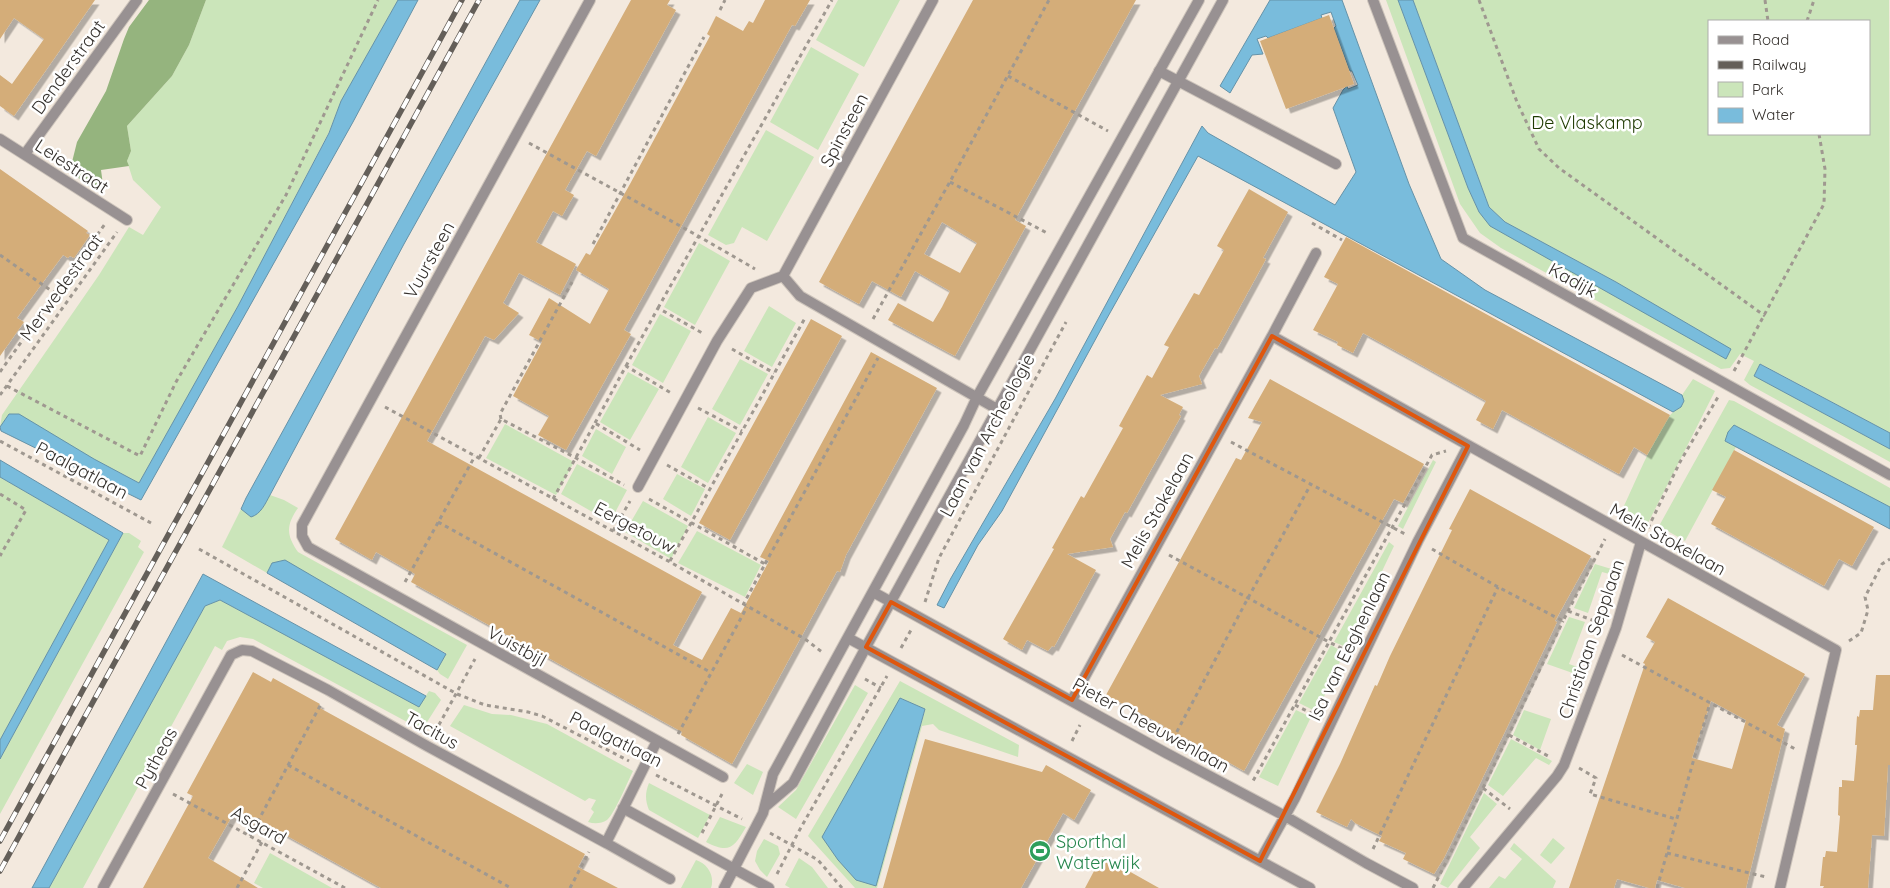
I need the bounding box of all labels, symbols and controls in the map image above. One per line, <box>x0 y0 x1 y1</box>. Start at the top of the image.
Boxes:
street label: Denderstraat <box>26 15 110 119</box>
legend <box>1708 20 1870 135</box>
text: Road <box>1752 30 1789 49</box>
text: Railway <box>1752 55 1807 74</box>
text: Park <box>1752 80 1784 99</box>
street label: Spinsteen <box>815 89 873 171</box>
text: Water <box>1752 105 1795 124</box>
park label: De Vlaskamp <box>1531 111 1643 134</box>
street label: Leiestraat <box>31 134 113 198</box>
street label: Vuursteen <box>398 218 460 302</box>
street label: Merwedestraat <box>14 229 108 345</box>
street label: Kadijk <box>1545 257 1601 303</box>
street label: Laan van Archeologie <box>934 349 1040 521</box>
street label: Paalgatlaan <box>32 436 132 504</box>
street label: Melis Stokelaan <box>1116 448 1198 572</box>
street label: Eergetouw <box>590 496 680 558</box>
street label: Melis Stokelaan <box>1606 498 1730 580</box>
street label: Christiaan Sepplaan <box>1553 556 1629 722</box>
street label: Isa van Eeghenlaan <box>1303 568 1395 724</box>
street label: Vuistbijl <box>483 620 551 672</box>
street label: Pieter Cheeuwenlaan <box>1068 672 1234 778</box>
street label: Tacitus <box>401 706 463 754</box>
street label: Paalgatlaan <box>566 706 666 772</box>
street label: Pytheas <box>130 723 182 793</box>
street label: Asgard <box>227 800 291 850</box>
place label: Sporthal Waterwijk <box>1056 830 1140 874</box>
sports icon: Sporthal Waterwijk <box>1028 839 1052 863</box>

